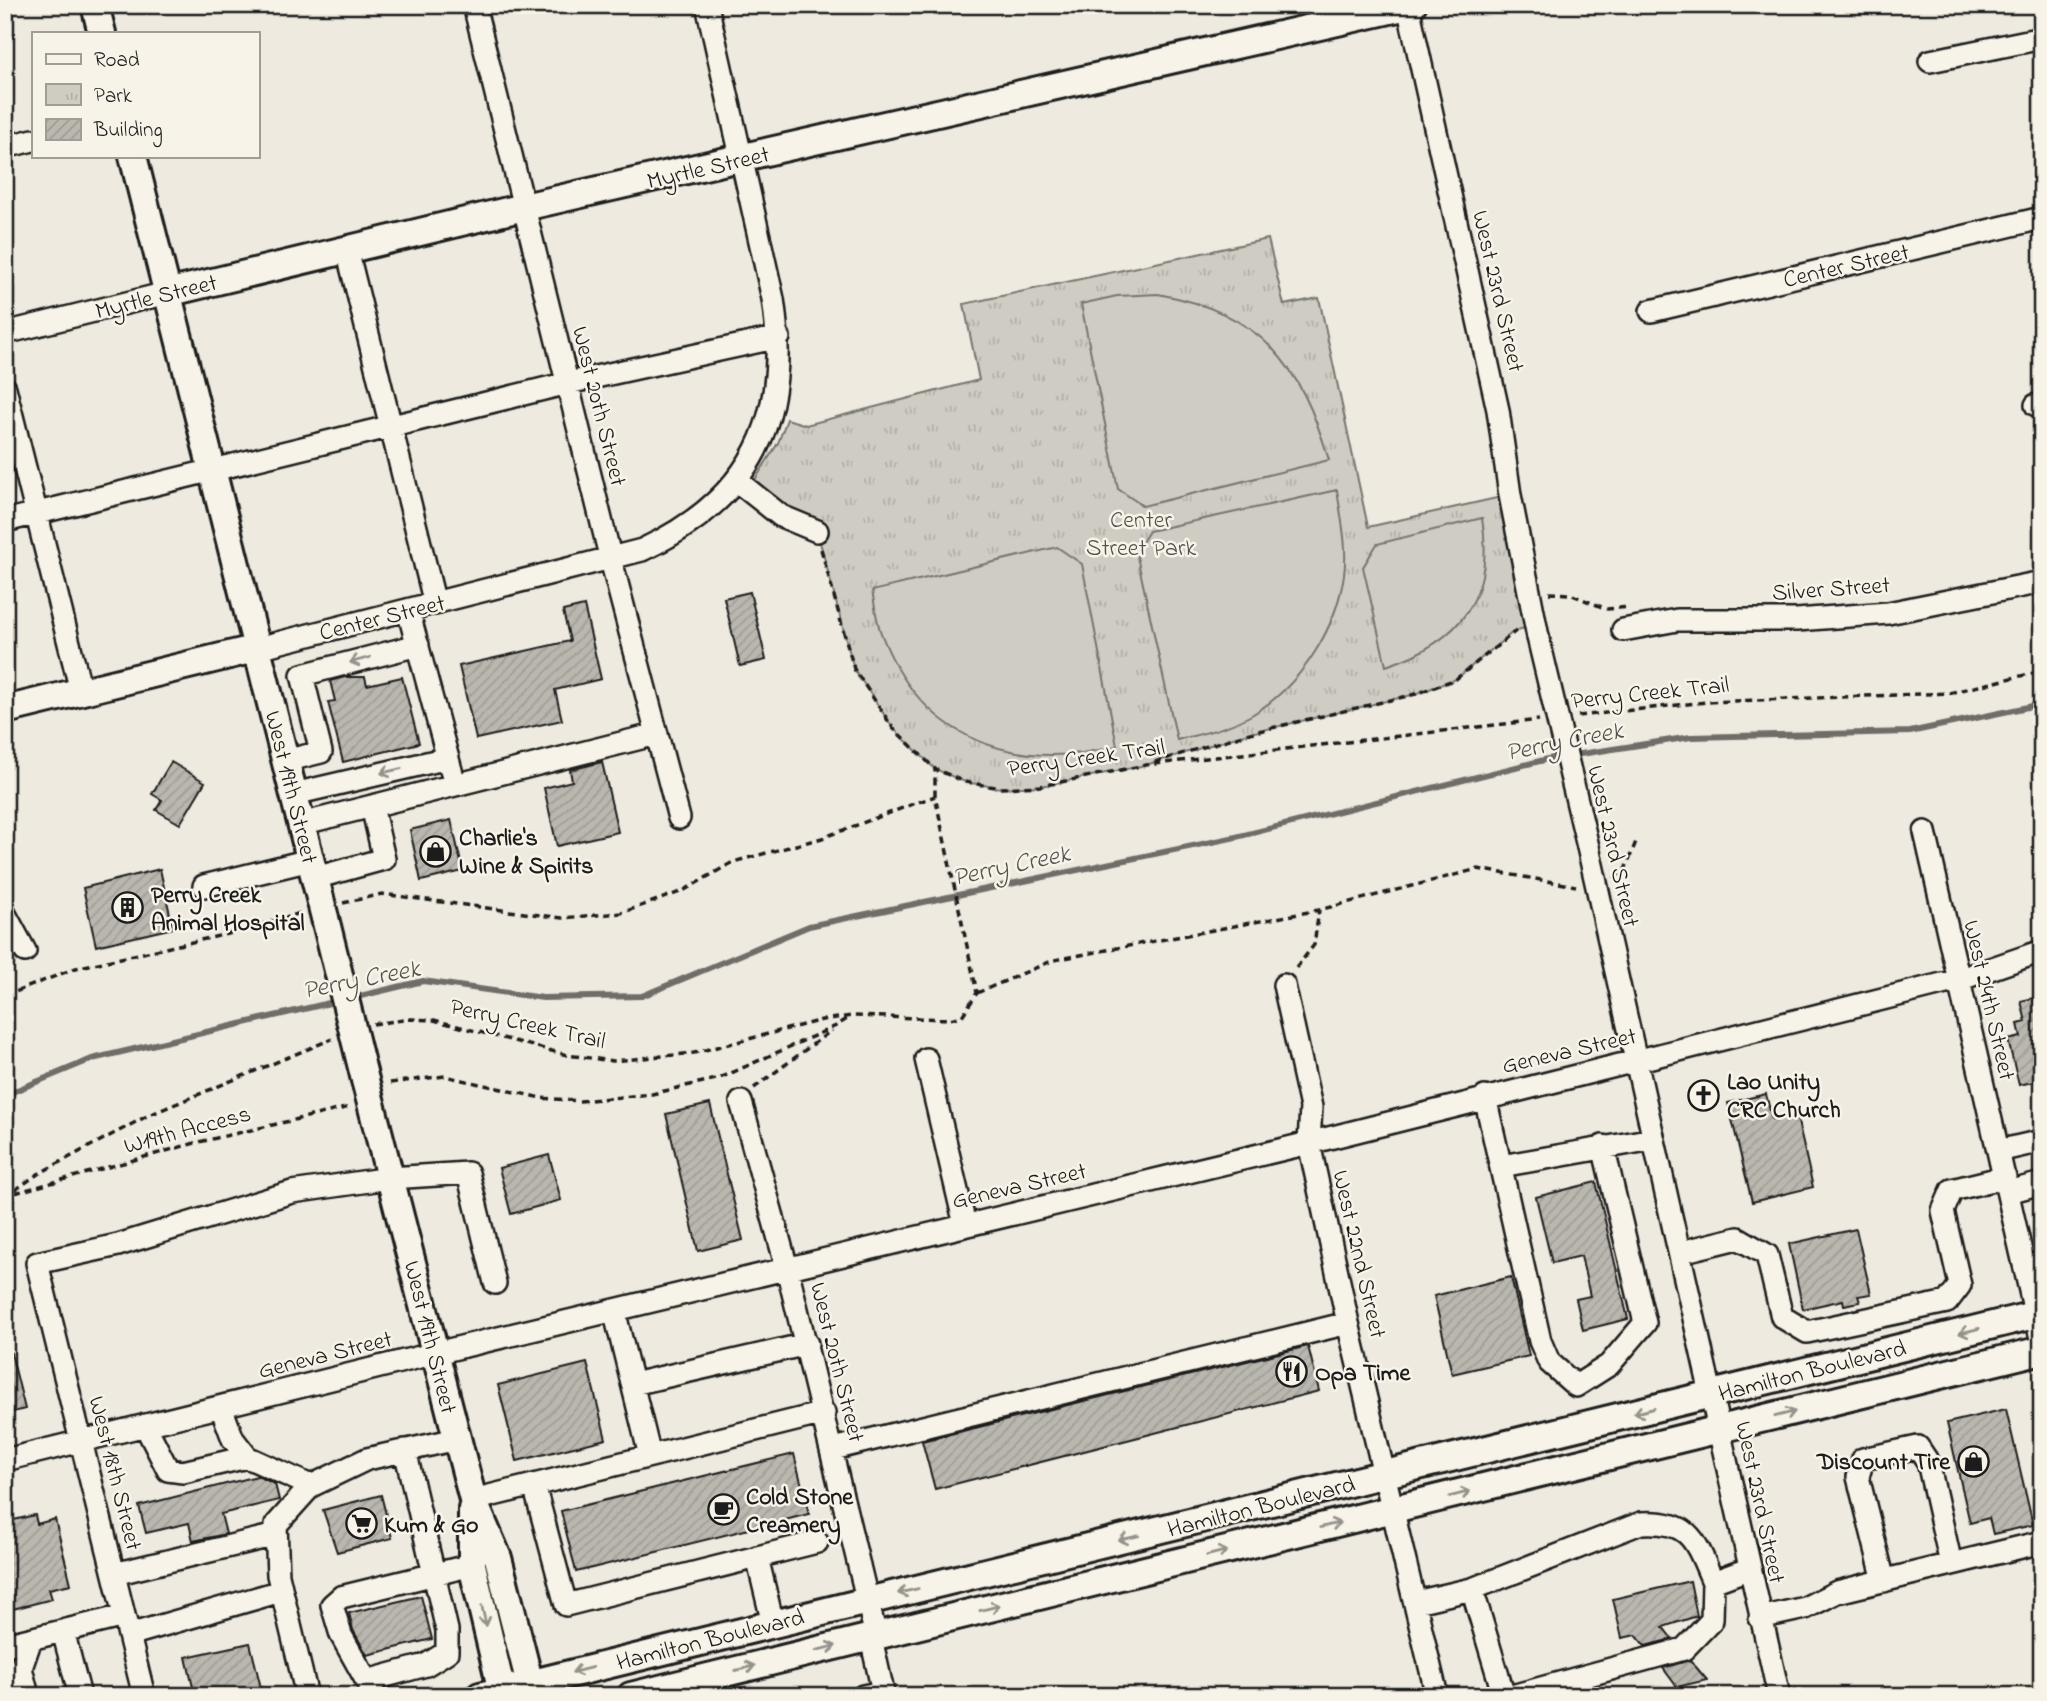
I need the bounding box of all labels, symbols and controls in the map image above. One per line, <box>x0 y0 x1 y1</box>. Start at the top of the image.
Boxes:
legend <box>32 32 259 158</box>
text: Road <box>94 46 140 76</box>
text: Park <box>94 82 133 112</box>
text: Building <box>93 116 163 148</box>
street label: Myrtle Street <box>644 138 773 201</box>
street label: West 23rd Street <box>1461 207 1532 376</box>
street label: Center Street <box>1780 236 1913 299</box>
street label: Myrtle Street <box>92 266 222 331</box>
street label: West 20th Street <box>561 323 634 490</box>
park label: Center Street Park <box>1086 504 1196 567</box>
street label: Silver Street <box>1771 569 1891 612</box>
street label: Center Street <box>316 587 449 652</box>
one-way arrow <box>349 654 372 667</box>
street label: Perry Creek Trail <box>1570 669 1731 721</box>
street label: West 19th Street <box>254 707 325 868</box>
water label: Perry Creek <box>1502 713 1628 773</box>
street label: Perry Creek Trail <box>1005 731 1167 789</box>
street label: West 23rd Street <box>1576 762 1647 931</box>
one-way arrow <box>380 765 403 778</box>
place label: Charlie's Wine & Spirits <box>459 822 594 885</box>
shop icon: Charlie's Wine & Spirits <box>419 834 453 868</box>
water label: Perry Creek <box>949 836 1075 898</box>
place label: Perry Creek Animal Hospital <box>151 879 305 942</box>
building icon: Perry Creek Animal Hospital <box>111 891 145 925</box>
street label: West 24th Street <box>1952 917 2023 1084</box>
water label: Perry Creek <box>299 951 425 1011</box>
street label: Perry Creek Trail <box>446 991 609 1061</box>
street label: Geneva Street <box>1499 1020 1640 1085</box>
place label: Lao Unity CRC Church <box>1727 1066 1841 1129</box>
church icon: Lao Unity CRC Church <box>1687 1078 1721 1112</box>
street label: W19th Access <box>120 1098 255 1165</box>
street label: Geneva Street <box>949 1155 1090 1220</box>
street label: West 22nd Street <box>1321 1167 1394 1342</box>
street label: West 19th Street <box>393 1257 464 1418</box>
street label: West 20th Street <box>799 1279 872 1446</box>
street label: Geneva Street <box>255 1323 396 1390</box>
one-way arrow <box>1959 1325 1981 1338</box>
street label: Hamilton Boulevard <box>1715 1332 1911 1413</box>
restaurant icon: Opa Time <box>1275 1355 1309 1389</box>
place label: Opa Time <box>1315 1357 1411 1392</box>
street label: West 18th Street <box>77 1393 150 1555</box>
one-way arrow <box>1633 1405 1656 1418</box>
one-way arrow <box>1774 1407 1796 1420</box>
street label: West 23rd Street <box>1724 1418 1793 1587</box>
shop icon: Discount Tire <box>1956 1444 1990 1478</box>
place label: Discount Tire <box>1816 1446 1951 1481</box>
street label: Hamilton Boulevard <box>1164 1468 1360 1549</box>
place label: Cold Stone Creamery <box>746 1481 854 1545</box>
one-way arrow <box>1448 1487 1471 1500</box>
cafe icon: Cold Stone Creamery <box>706 1493 740 1527</box>
supermarket icon: Kum & Go <box>344 1507 378 1541</box>
place label: Kum & Go <box>384 1509 478 1544</box>
one-way arrow <box>1318 1518 1341 1531</box>
one-way arrow <box>1118 1532 1141 1545</box>
one-way arrow <box>1205 1546 1227 1559</box>
one-way arrow <box>897 1584 920 1598</box>
street label: Hamilton Boulevard <box>613 1601 809 1682</box>
one-way arrow <box>979 1601 1001 1614</box>
one-way arrow <box>478 1604 491 1627</box>
one-way arrow <box>815 1641 837 1654</box>
one-way arrow <box>733 1661 756 1674</box>
one-way arrow <box>571 1664 594 1678</box>

